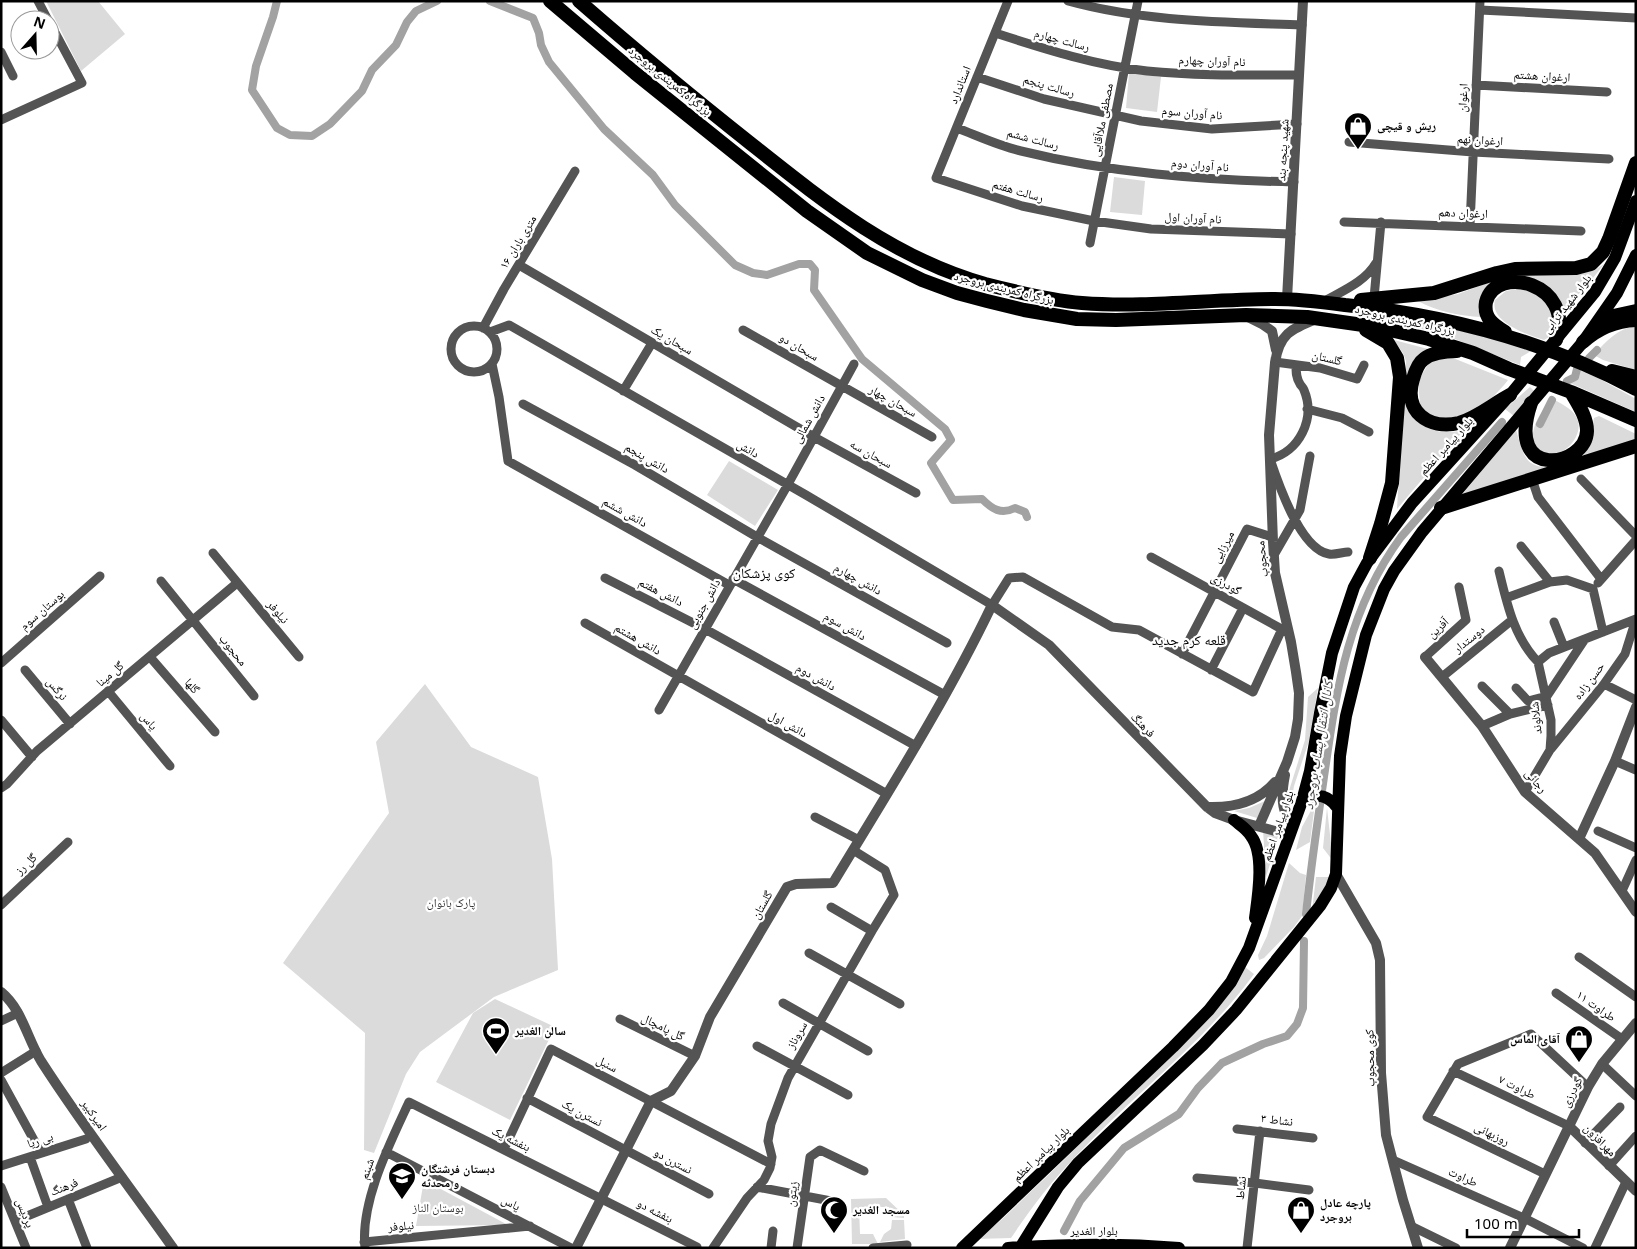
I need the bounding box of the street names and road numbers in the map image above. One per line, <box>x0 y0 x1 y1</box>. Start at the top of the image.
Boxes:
street label: رسالت چهارم <box>1033 24 1092 55</box>
street label: بزرگراه کمربندی بروجرد <box>625 42 715 119</box>
street label: نام آوران چهارم <box>1178 51 1246 70</box>
street label: استاندارد <box>944 63 975 106</box>
street label: ارغوان هشتم <box>1513 66 1571 85</box>
street label: رسالت پنجم <box>1021 70 1077 101</box>
street label: مصطفی ملاآقایی <box>1086 82 1117 158</box>
street label: ارغوان <box>1453 83 1472 113</box>
street label: نام آوران سوم <box>1161 101 1223 124</box>
street label: شهید پنجه بند <box>1272 118 1293 182</box>
street label: رسالت ششم <box>1005 123 1061 154</box>
street label: ارغوان نهم <box>1456 130 1504 149</box>
street label: نام آوران دوم <box>1170 154 1230 175</box>
street label: رسالت هفتم <box>991 175 1046 206</box>
street label: ارغوان دهم <box>1438 203 1488 222</box>
street label: نام آوران اول <box>1164 208 1222 227</box>
street label: ۱۶ متری باران <box>495 212 540 272</box>
street label: بزرگراه کمربندی بروجرد <box>952 267 1056 308</box>
street label: بلوار شهید ترابی <box>1538 270 1595 337</box>
street label: بزرگراه کمربندی بروجرد <box>1353 300 1457 339</box>
street label: سبحان یک <box>648 321 697 358</box>
street label: سبحان دو <box>776 328 822 365</box>
street label: گلستان <box>1310 346 1344 369</box>
street label: سبحان چهار <box>865 380 920 421</box>
street label: دانش شمالی <box>788 391 829 446</box>
street label: بلوار پیامبر اعظم <box>1415 413 1477 479</box>
street label: دانش <box>734 435 763 462</box>
street label: سبحان سه <box>847 435 896 472</box>
street label: دانش پنجم <box>622 438 672 477</box>
street label: دانش ششم <box>600 492 651 531</box>
street label: میرزایی <box>1207 528 1238 566</box>
street label: محجوب <box>1251 540 1272 578</box>
street label: دانش چهارم <box>831 558 885 599</box>
street label: گودرزی <box>1208 568 1244 599</box>
street label: دانش هفتم <box>636 573 686 610</box>
street label: دانش جنوبی <box>683 576 724 632</box>
street label: بوستان سوم <box>16 586 68 634</box>
street label: نیلوفر <box>263 595 293 627</box>
street label: دانش سوم <box>821 607 869 644</box>
street label: آفرین <box>1423 613 1453 642</box>
street label: دانش هشتم <box>612 618 665 659</box>
street label: دوستدار <box>1449 621 1488 657</box>
street label: محجوب <box>215 630 251 669</box>
street label: گل مینا <box>92 657 127 690</box>
street label: حسن زاده <box>1569 658 1609 703</box>
street label: دانش دوم <box>793 659 839 694</box>
street label: نرگس <box>43 674 72 704</box>
street label: گلها <box>181 674 204 697</box>
street label: شلالوند <box>1525 701 1546 735</box>
street label: دانش اول <box>766 706 811 741</box>
street label: یاس <box>137 708 162 734</box>
street label: فرهنگ <box>1127 708 1159 741</box>
street label: رجائی <box>1521 765 1552 797</box>
street label: بلوار پیامبر اعظم <box>1257 788 1298 863</box>
street label: گل رز <box>10 849 40 879</box>
street label: گلستان <box>747 887 777 922</box>
street label: طراوت ۱۱ <box>1573 986 1619 1025</box>
street label: گل پامچال <box>639 1009 688 1044</box>
street label: سروناز <box>781 1018 811 1053</box>
street label: کوی محجوب <box>1360 1029 1379 1087</box>
street label: سنبل <box>594 1051 621 1076</box>
street label: طراوت ۷ <box>1496 1070 1539 1103</box>
street label: گودرزی <box>1557 1074 1586 1110</box>
street label: امیرکبیر <box>77 1095 112 1134</box>
street label: نسترن یک <box>559 1095 606 1130</box>
street label: نشاط ۳ <box>1260 1109 1294 1130</box>
street label: روزبهانی <box>1472 1118 1513 1150</box>
street label: مهرافزون <box>1580 1119 1621 1160</box>
street label: بنفشه یک <box>489 1122 534 1155</box>
street label: بلوار پیامبر اعظم <box>1008 1122 1073 1185</box>
street label: بی ریا <box>25 1127 55 1152</box>
street label: نسترن دو <box>651 1143 695 1178</box>
street label: شبنم <box>355 1156 378 1182</box>
street label: طراوت <box>1446 1163 1481 1191</box>
street label: فرهنگ <box>47 1173 80 1200</box>
street label: نشاط <box>1231 1175 1250 1201</box>
street label: زیتون <box>781 1180 802 1208</box>
street label: یاس <box>499 1191 524 1215</box>
street label: بنفشه دو <box>634 1194 676 1227</box>
street label: پردیس <box>12 1196 39 1230</box>
street label: نیلوفر <box>386 1216 415 1235</box>
street label: بلوار الغدیر <box>1069 1222 1118 1239</box>

